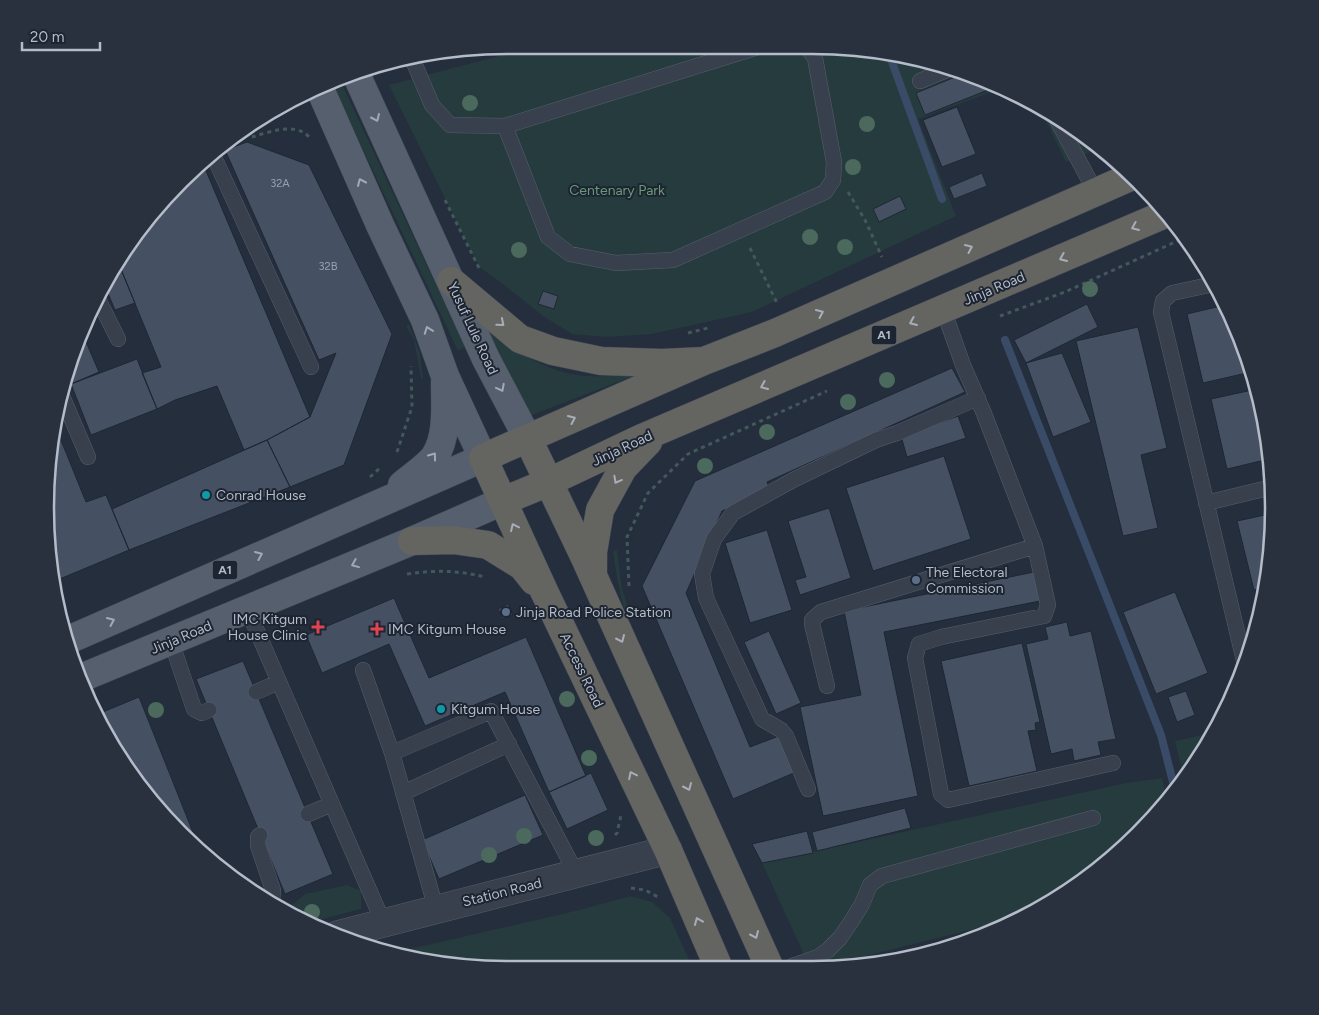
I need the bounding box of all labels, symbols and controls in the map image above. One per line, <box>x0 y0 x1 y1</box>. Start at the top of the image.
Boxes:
scale bar <box>22 20 100 52</box>
text: 20 m <box>30 28 64 46</box>
one-way arrow <box>370 113 381 122</box>
house number: 32A <box>270 177 290 190</box>
one-way arrow <box>356 178 367 187</box>
park label: Centenary Park <box>569 182 665 199</box>
one-way arrow <box>1131 221 1140 232</box>
one-way arrow <box>964 244 973 255</box>
one-way arrow <box>1059 252 1068 263</box>
house number: 32B <box>319 260 338 273</box>
street label: Jinja Road <box>961 268 1027 309</box>
street label: Yusuf Lule Road <box>444 279 501 377</box>
one-way arrow <box>815 309 824 320</box>
one-way arrow <box>909 316 918 327</box>
one-way arrow <box>496 318 505 327</box>
one-way arrow <box>424 326 434 334</box>
road number: A1 <box>872 326 896 344</box>
one-way arrow <box>760 380 769 391</box>
one-way arrow <box>495 383 505 392</box>
one-way arrow <box>567 414 576 425</box>
street label: Jinja Road <box>589 427 655 470</box>
one-way arrow <box>427 453 435 462</box>
one-way arrow <box>613 475 623 484</box>
place label: Conrad House <box>216 487 307 504</box>
marker: Conrad House <box>200 489 212 501</box>
one-way arrow <box>510 523 521 532</box>
one-way arrow <box>255 550 263 560</box>
one-way arrow <box>351 558 360 569</box>
road number: A1 <box>212 560 238 580</box>
place label: The Electoral Commission <box>926 564 1008 597</box>
marker: The Electoral Commission <box>910 574 922 586</box>
place label: Jinja Road Police Station <box>516 604 671 621</box>
marker: Jinja Road Police Station <box>500 606 512 618</box>
place label: IMC Kitgum House Clinic <box>228 611 307 644</box>
one-way arrow <box>106 616 115 627</box>
street label: Jinja Road <box>148 617 214 658</box>
marker: IMC Kitgum House Clinic <box>311 620 325 634</box>
place label: IMC Kitgum House <box>388 621 507 638</box>
marker: IMC Kitgum House <box>370 622 384 636</box>
street label: Access Road <box>556 630 607 710</box>
one-way arrow <box>615 634 626 643</box>
place label: Kitgum House <box>451 701 540 718</box>
marker: Kitgum House <box>435 703 447 715</box>
one-way arrow <box>628 771 638 780</box>
one-way arrow <box>682 782 693 791</box>
street label: Station Road <box>461 874 544 911</box>
one-way arrow <box>694 917 705 926</box>
one-way arrow <box>749 930 760 939</box>

